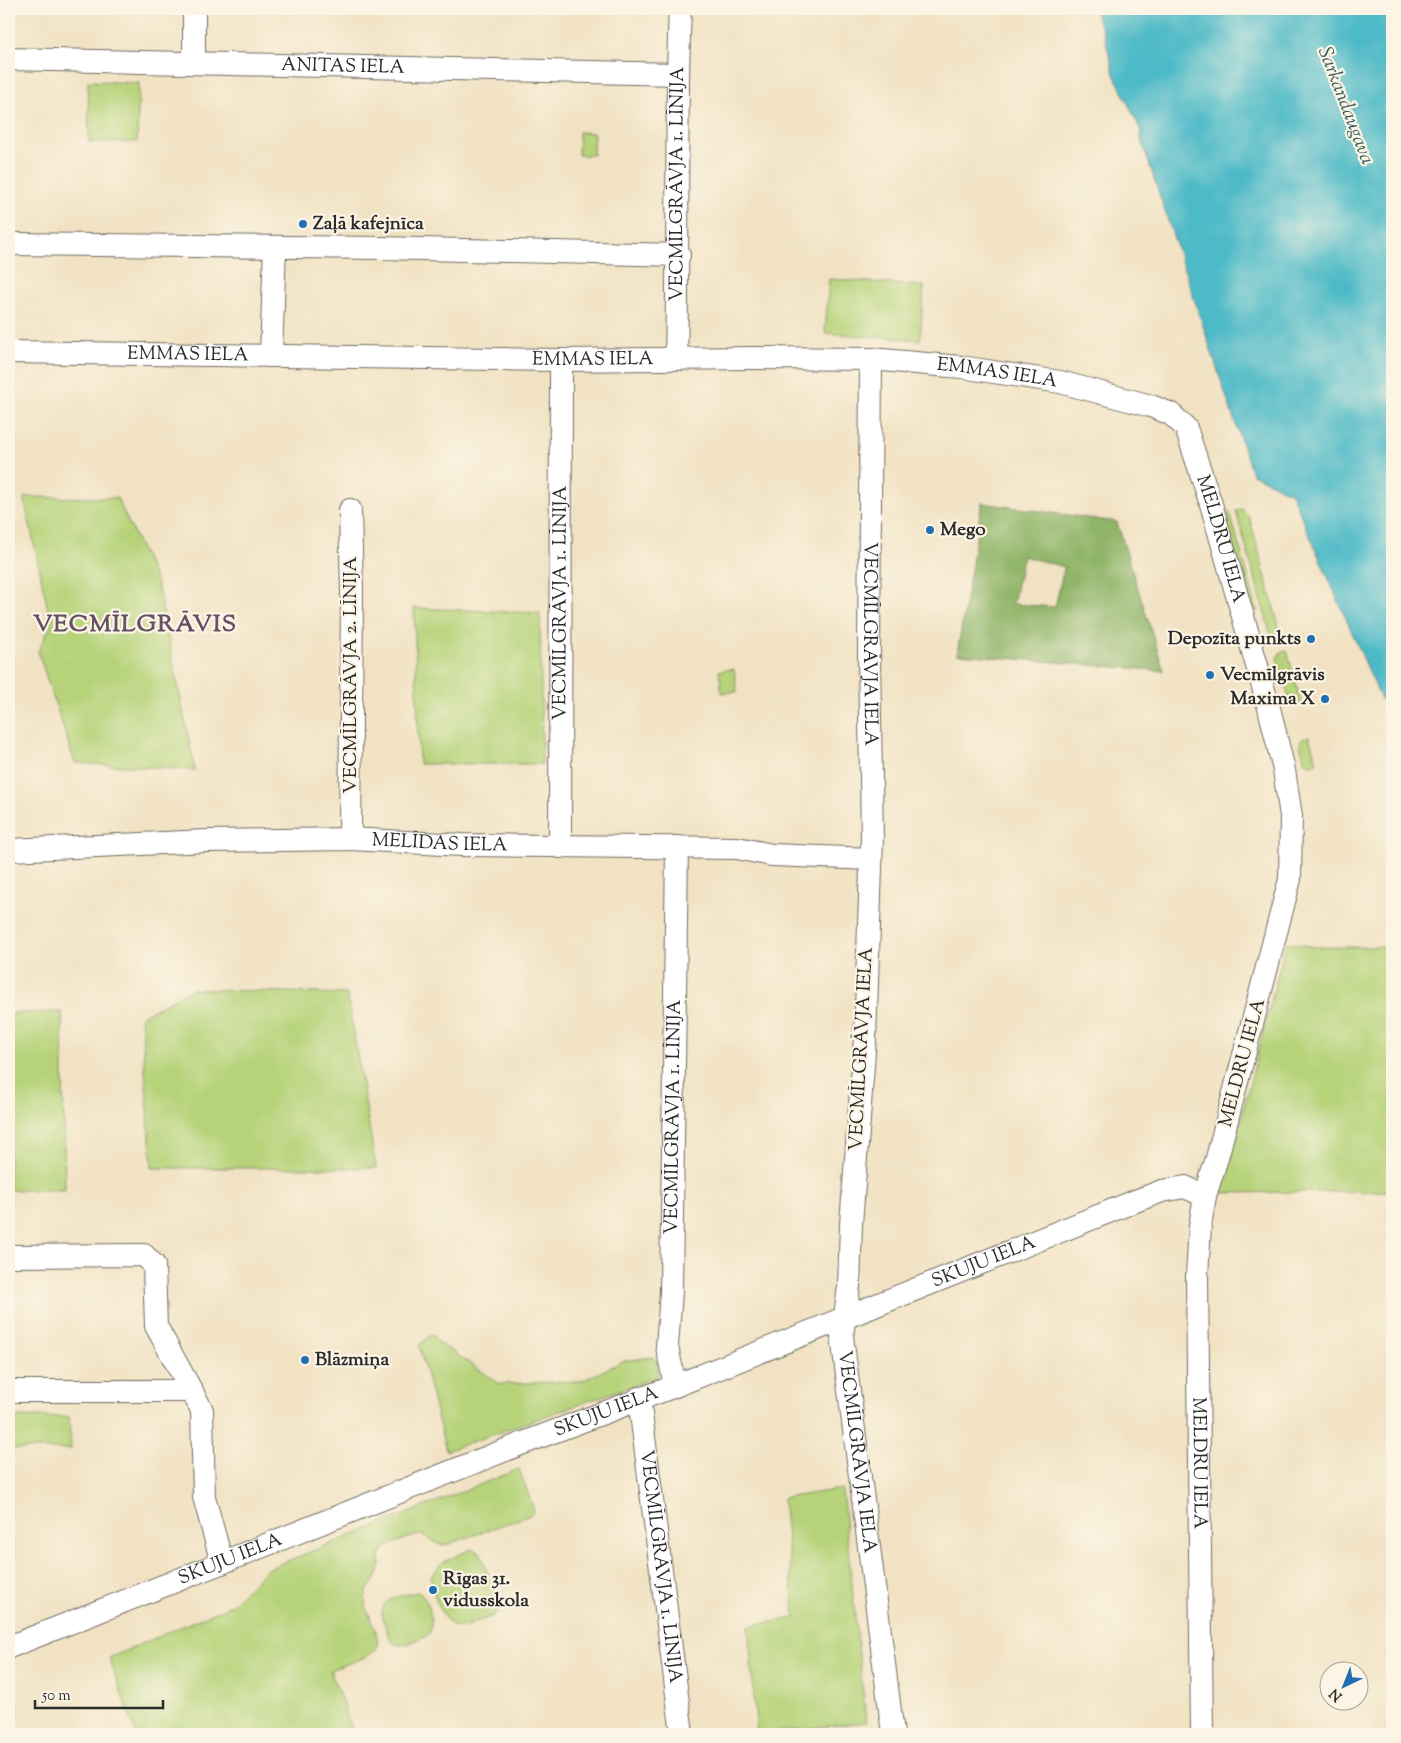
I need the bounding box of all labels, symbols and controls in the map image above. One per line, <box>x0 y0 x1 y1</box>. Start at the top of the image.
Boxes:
water label: Sarkandaugava <box>1309 43 1381 169</box>
street label: ANITAS IELA <box>281 52 406 81</box>
street label: VECMĪLGRĀVJA 1. LĪNIJA <box>663 66 692 302</box>
place label: Zaļā kafejnīca <box>313 211 424 238</box>
marker: Zaļā kafejnīca <box>297 218 309 230</box>
street label: EMMAS IELA <box>127 340 250 369</box>
street label: EMMAS IELA <box>532 346 654 374</box>
street label: EMMAS IELA <box>936 351 1060 395</box>
street label: MELDRU IELA <box>1189 471 1252 607</box>
street label: VECMĪLGRĀVJA 1. LĪNIJA <box>547 485 574 721</box>
place label: Mego <box>940 517 986 544</box>
marker: Mego <box>924 524 936 536</box>
street label: VECMĪLGRĀVJA IELA <box>855 542 884 747</box>
street label: VECMĪLGRĀVJA 2. LĪNIJA <box>338 556 365 794</box>
district label: VECMĪLGRĀVIS <box>33 608 237 642</box>
place label: Depozīta punkts <box>1168 626 1302 653</box>
marker: Depozīta punkts <box>1305 633 1317 645</box>
place label: Vecmīlgrāvis <box>1220 662 1325 689</box>
marker: Vecmīlgrāvis <box>1204 669 1216 681</box>
place label: Maxima X <box>1230 686 1316 713</box>
marker: Maxima X <box>1319 693 1331 705</box>
street label: MELĪDAS IELA <box>371 827 508 859</box>
street label: VECMĪLGRĀVJA IELA <box>843 946 881 1152</box>
street label: MELDRU IELA <box>1213 995 1273 1130</box>
street label: VECMĪLGRĀVJA 1. LĪNIJA <box>658 999 688 1235</box>
street label: SKUJU IELA <box>928 1229 1040 1295</box>
place label: Blāzmiņa <box>315 1347 389 1374</box>
street label: VECMĪLGRĀVJA IELA <box>830 1349 883 1555</box>
marker: Blāzmiņa <box>299 1354 311 1366</box>
street label: SKUJU IELA <box>550 1380 663 1444</box>
street label: MELDRU IELA <box>1185 1397 1213 1530</box>
street label: VECMĪLGRĀVJA 1. LĪNIJA <box>632 1448 689 1685</box>
street label: SKUJU IELA <box>174 1526 287 1592</box>
place label: Rīgas 31. vidusskola <box>443 1566 529 1615</box>
marker: Rīgas 31. vidusskola <box>427 1584 439 1596</box>
north arrow <box>1318 1660 1368 1710</box>
scale bar <box>35 1678 162 1710</box>
text: N <box>1326 1683 1347 1705</box>
text: 50 m <box>41 1686 71 1707</box>

